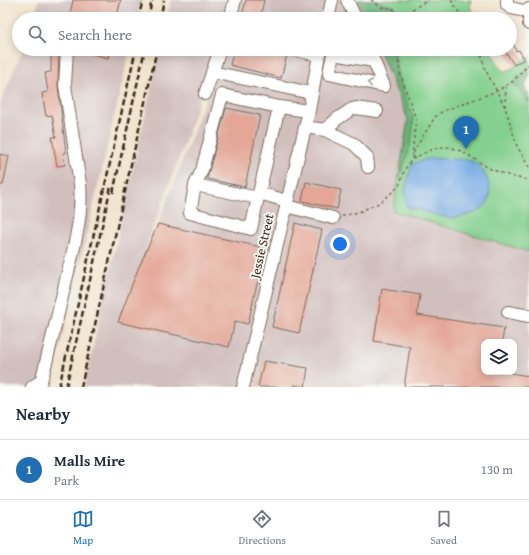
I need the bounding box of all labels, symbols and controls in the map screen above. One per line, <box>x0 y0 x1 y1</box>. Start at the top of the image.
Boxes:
search box <box>12 12 517 56</box>
icon: search <box>26 23 48 45</box>
text: Search here <box>58 24 132 45</box>
one-way arrow <box>367 79 374 87</box>
pin: 1 <box>453 116 479 149</box>
street label: Jessie Street <box>245 211 279 282</box>
your location <box>330 234 350 254</box>
map controls <box>481 339 517 375</box>
button: layers <box>481 339 517 375</box>
text: Nearby <box>16 401 70 426</box>
text: Malls Mire <box>54 450 125 471</box>
text: 1 <box>26 460 32 479</box>
text: 130 m <box>481 460 513 479</box>
text: Park <box>54 471 79 490</box>
tab: Map <box>72 508 94 548</box>
tab: Directions <box>239 508 286 548</box>
tab: Saved <box>430 508 457 548</box>

